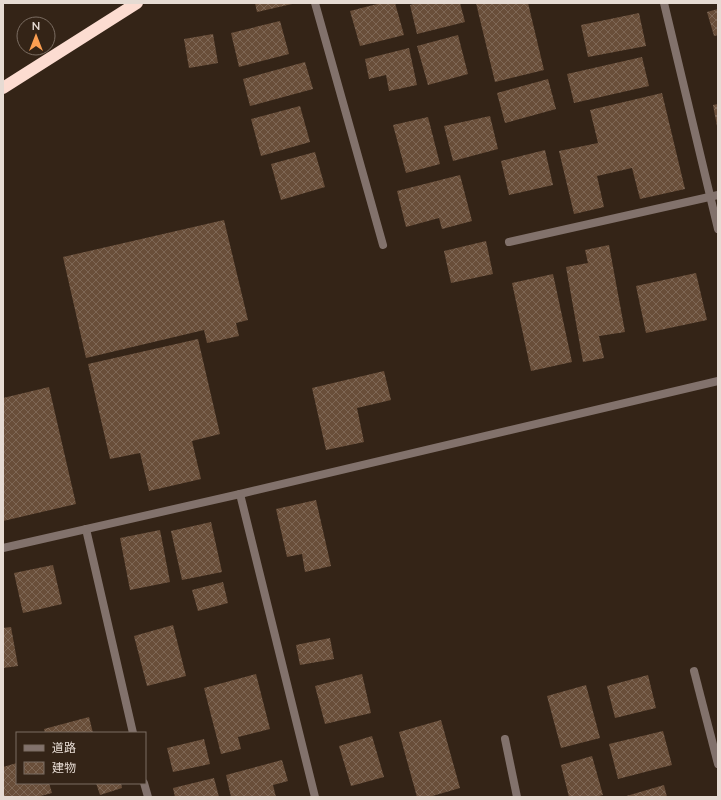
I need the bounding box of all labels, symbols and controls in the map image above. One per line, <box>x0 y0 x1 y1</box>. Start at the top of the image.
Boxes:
north arrow <box>16 16 56 56</box>
text: N <box>32 19 40 32</box>
legend <box>16 732 146 784</box>
text: 道路 <box>52 740 76 755</box>
text: 建物 <box>52 760 76 775</box>

